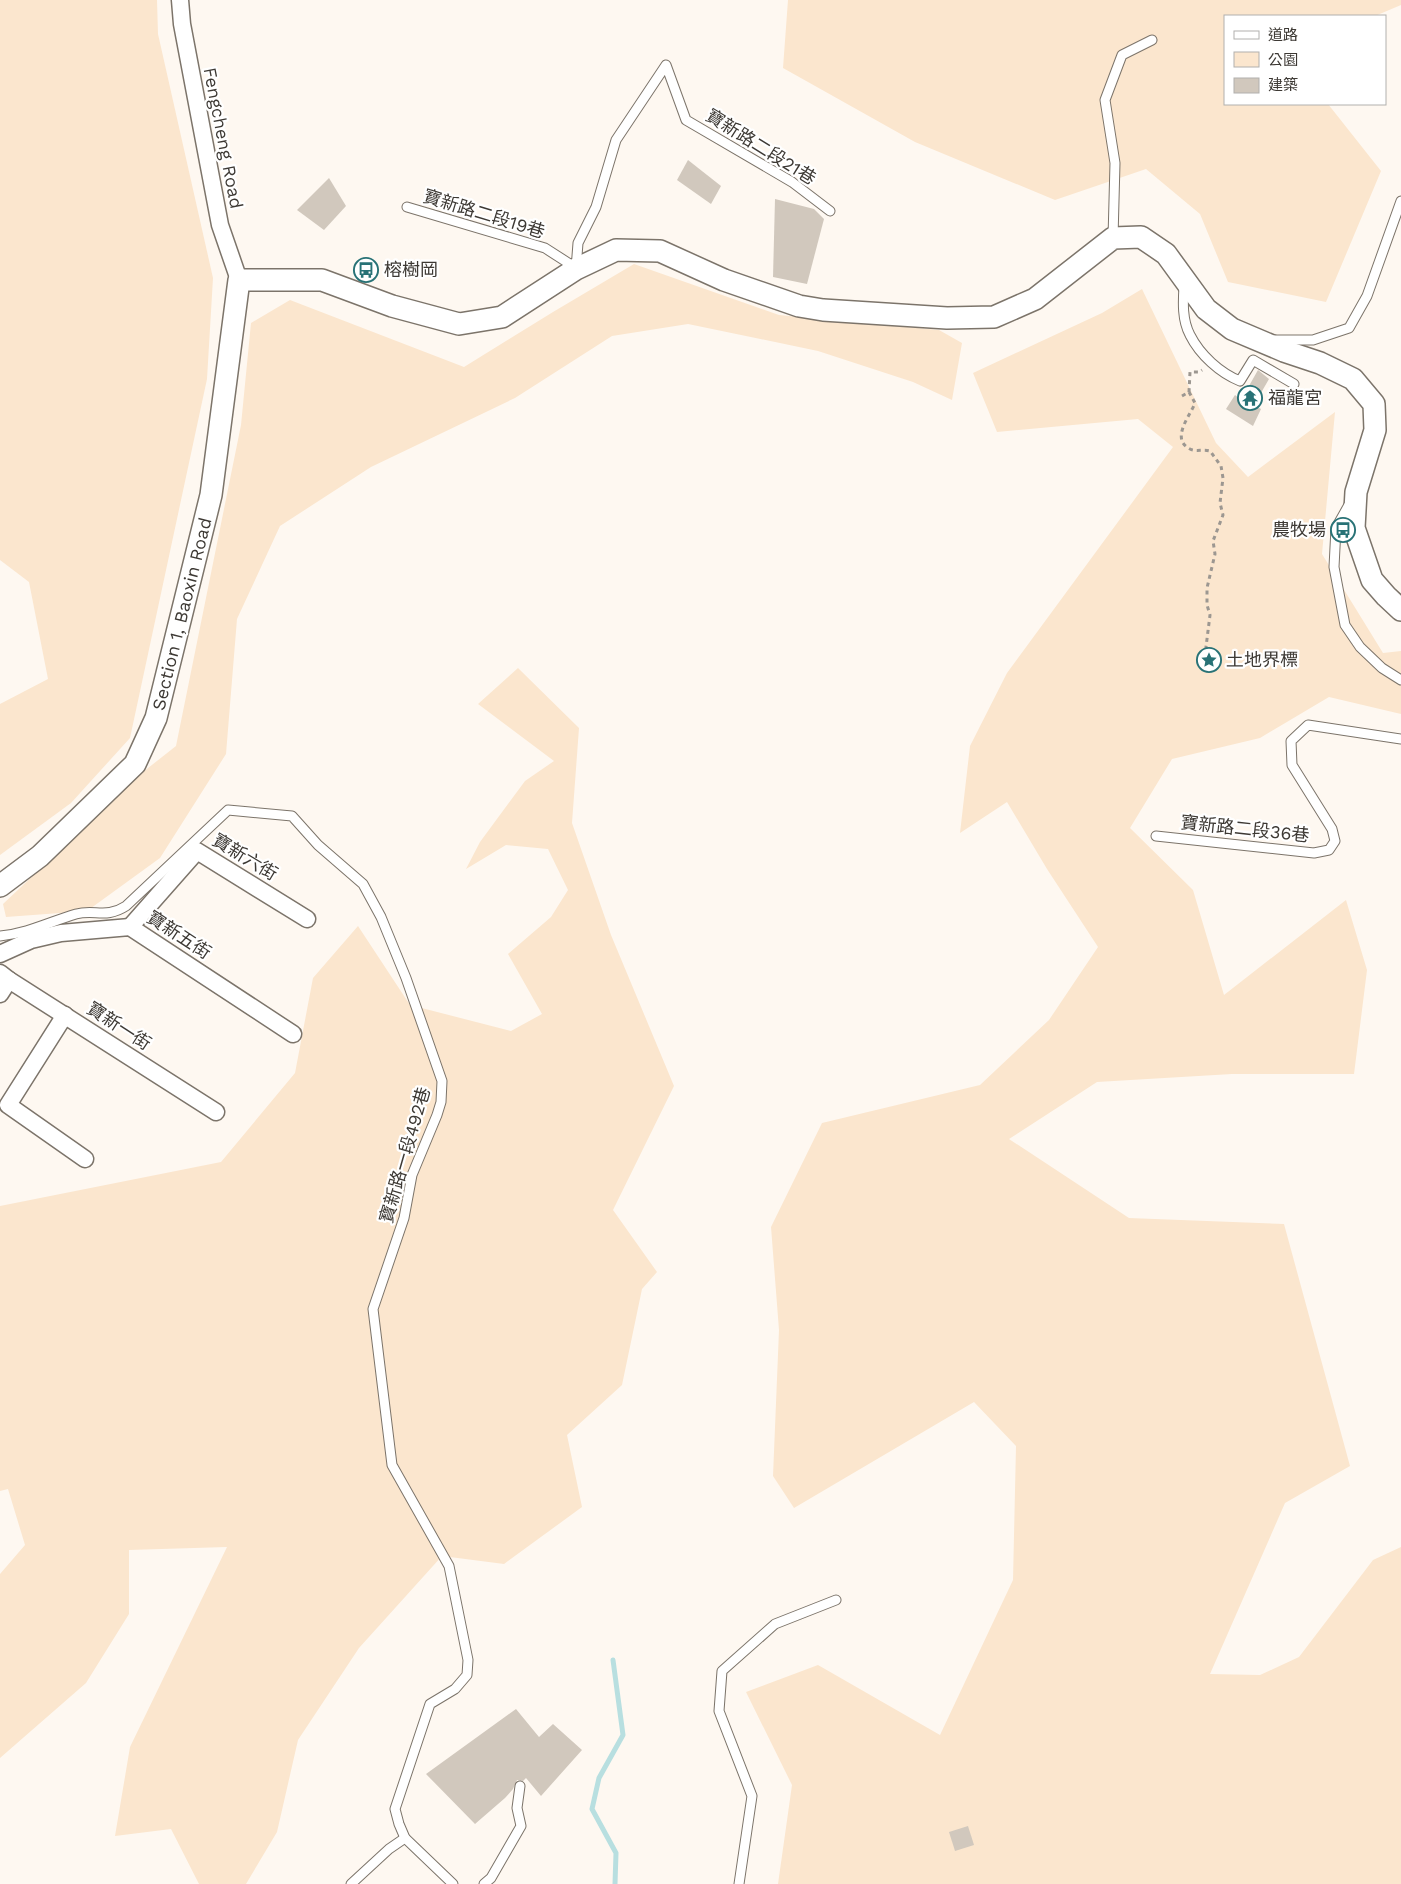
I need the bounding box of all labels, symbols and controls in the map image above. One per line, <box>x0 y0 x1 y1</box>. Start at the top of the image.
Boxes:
legend <box>1224 15 1386 105</box>
text: 道路 <box>1268 26 1298 44</box>
text: 公園 <box>1268 51 1298 69</box>
street label: Fengcheng Road <box>199 65 247 210</box>
text: 建築 <box>1268 76 1298 94</box>
street label: 寶新路二段21巷 <box>702 104 820 189</box>
street label: 寶新路二段19巷 <box>421 185 548 242</box>
bus stop icon: 榕樹岡 <box>353 257 379 283</box>
place label: 榕樹岡 <box>384 259 438 280</box>
temple icon: 福龍宮 <box>1237 385 1263 411</box>
place label: 福龍宮 <box>1268 387 1322 408</box>
street label: Section 1, Baoxin Road <box>147 515 216 712</box>
bus stop icon: 農牧場 <box>1330 517 1356 543</box>
place label: 農牧場 <box>1272 519 1326 540</box>
place icon: 土地界標 <box>1196 647 1222 673</box>
place label: 土地界標 <box>1226 649 1298 670</box>
street label: 寶新路二段36巷 <box>1180 811 1311 846</box>
street label: 寶新六街 <box>209 829 282 884</box>
street label: 寶新五街 <box>143 906 215 963</box>
street label: 寶新一街 <box>83 997 155 1054</box>
street label: 寶新路一段492巷 <box>375 1084 434 1225</box>

